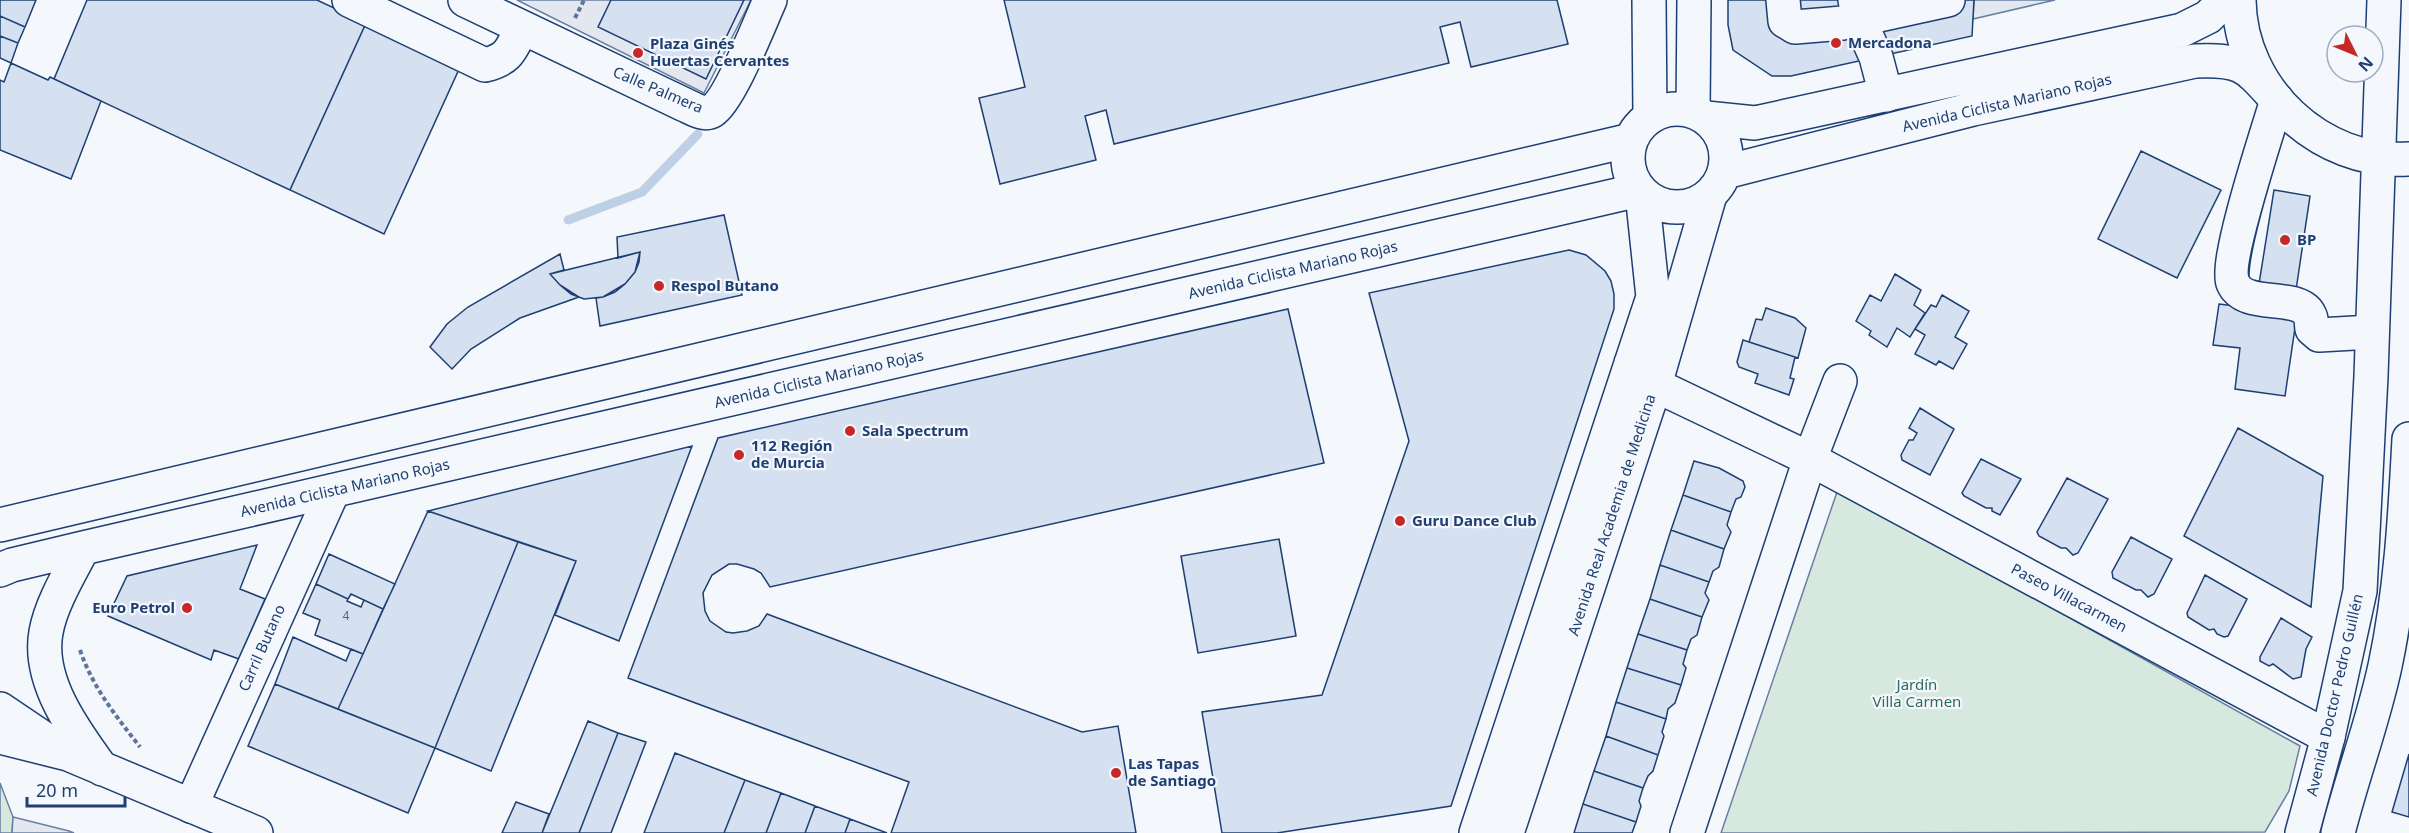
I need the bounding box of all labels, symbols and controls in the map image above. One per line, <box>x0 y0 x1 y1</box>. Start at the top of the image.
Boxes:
north arrow <box>2325 24 2385 84</box>
place label: Mercadona <box>1848 32 1932 52</box>
place label: Plaza Ginés Huertas Cervantes <box>650 33 789 70</box>
marker: Mercadona <box>1829 36 1843 50</box>
marker: Plaza Ginés Huertas Cervantes <box>631 46 645 60</box>
text: N <box>2353 52 2378 76</box>
street label: Calle Palmera <box>610 61 707 117</box>
street label: Avenida Ciclista Mariano Rojas <box>1900 68 2113 136</box>
place label: BP <box>2297 229 2316 249</box>
marker: BP <box>2278 233 2292 247</box>
street label: Avenida Ciclista Mariano Rojas <box>1186 235 1399 303</box>
place label: Respol Butano <box>671 275 779 295</box>
marker: Respol Butano <box>652 279 666 293</box>
street label: Avenida Ciclista Mariano Rojas <box>712 344 925 412</box>
street label: Avenida Real Academia de Medicina <box>1562 391 1660 638</box>
place label: Sala Spectrum <box>862 420 969 440</box>
marker: Sala Spectrum <box>843 424 857 438</box>
place label: 112 Región de Murcia <box>751 435 833 472</box>
marker: 112 Región de Murcia <box>732 448 746 462</box>
street label: Avenida Ciclista Mariano Rojas <box>238 453 451 521</box>
place label: Guru Dance Club <box>1412 510 1537 530</box>
marker: Guru Dance Club <box>1393 514 1407 528</box>
street label: Paseo Villacarmen <box>2008 558 2131 636</box>
street label: Avenida Doctor Pedro Guillén <box>2301 592 2367 798</box>
place label: Euro Petrol <box>92 597 175 617</box>
marker: Euro Petrol <box>180 601 194 615</box>
street label: Carril Butano <box>233 601 289 694</box>
house number: 4 <box>343 607 350 624</box>
park label: Jardín Villa Carmen <box>1873 674 1961 711</box>
place label: Las Tapas de Santiago <box>1128 753 1216 790</box>
marker: Las Tapas de Santiago <box>1109 766 1123 780</box>
scale bar <box>27 770 124 808</box>
text: 20 m <box>36 778 78 802</box>

